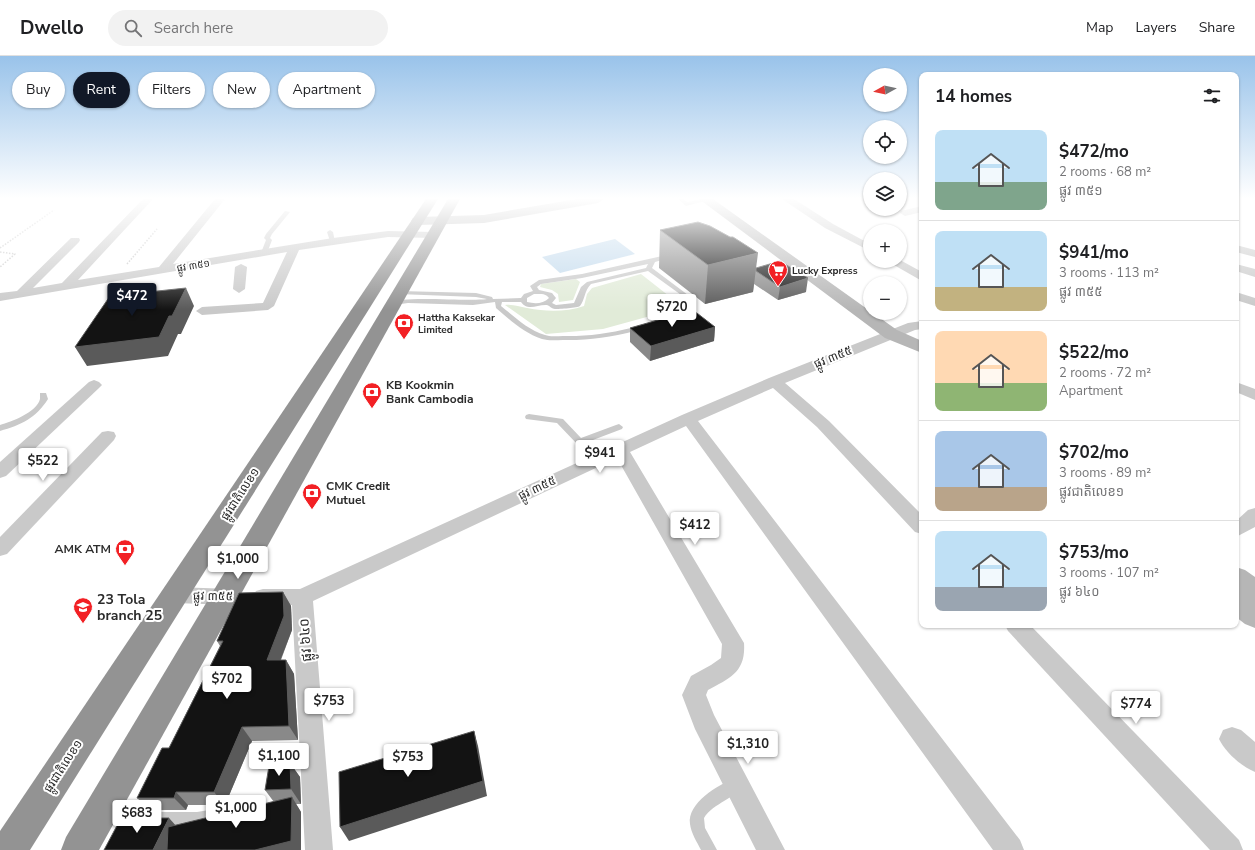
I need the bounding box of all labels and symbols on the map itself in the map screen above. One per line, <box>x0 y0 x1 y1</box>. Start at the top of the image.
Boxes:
north arrow <box>863 68 907 112</box>
street label: ផ្លូវ ៣៥១ <box>175 256 211 278</box>
supermarket icon: Lucky Express <box>767 259 789 287</box>
place label: Lucky Express <box>792 264 858 278</box>
pin: $472 <box>108 283 156 317</box>
pin: $720 <box>648 294 696 328</box>
place label: Hattha Kaksekar Limited <box>418 311 495 337</box>
bank icon: Hattha Kaksekar Limited <box>393 312 415 340</box>
street label: ផ្លូវ ៣៥៥ <box>811 342 856 374</box>
place label: KB Kookmin Bank Cambodia <box>386 377 473 407</box>
bank icon: KB Kookmin Bank Cambodia <box>361 381 383 409</box>
pin: $941 <box>576 440 624 474</box>
pin: $522 <box>19 448 67 482</box>
street label: ផ្លូវជាតិលេខ១ <box>217 464 265 525</box>
street label: ផ្លូវ ៣៥៥ <box>515 472 560 506</box>
place label: CMK Credit Mutuel <box>326 478 390 508</box>
bank icon: CMK Credit Mutuel <box>301 482 323 510</box>
pin: $412 <box>671 512 719 546</box>
bank icon: AMK ATM <box>114 538 136 566</box>
place label: AMK ATM <box>55 541 111 557</box>
pin: $1,000 <box>205 546 271 580</box>
street label: ផ្លូវ ៣៥៥ <box>193 588 233 607</box>
place label: 23 Tola branch 25 <box>97 590 162 625</box>
school or university icon: 23 Tola branch 25 <box>72 596 94 624</box>
street label: ផ្លូវ ៦៤០ <box>294 617 319 662</box>
pin: $702 <box>203 666 251 700</box>
pin: $753 <box>305 688 353 722</box>
pin: $774 <box>1112 691 1160 725</box>
pin: $1,310 <box>715 731 781 765</box>
street label: ផ្លូវជាតិលេខ១ <box>40 736 88 797</box>
pin: $1,100 <box>246 743 312 777</box>
pin: $753 <box>384 744 432 778</box>
pin: $1,000 <box>203 795 269 829</box>
pin: $683 <box>113 800 161 834</box>

